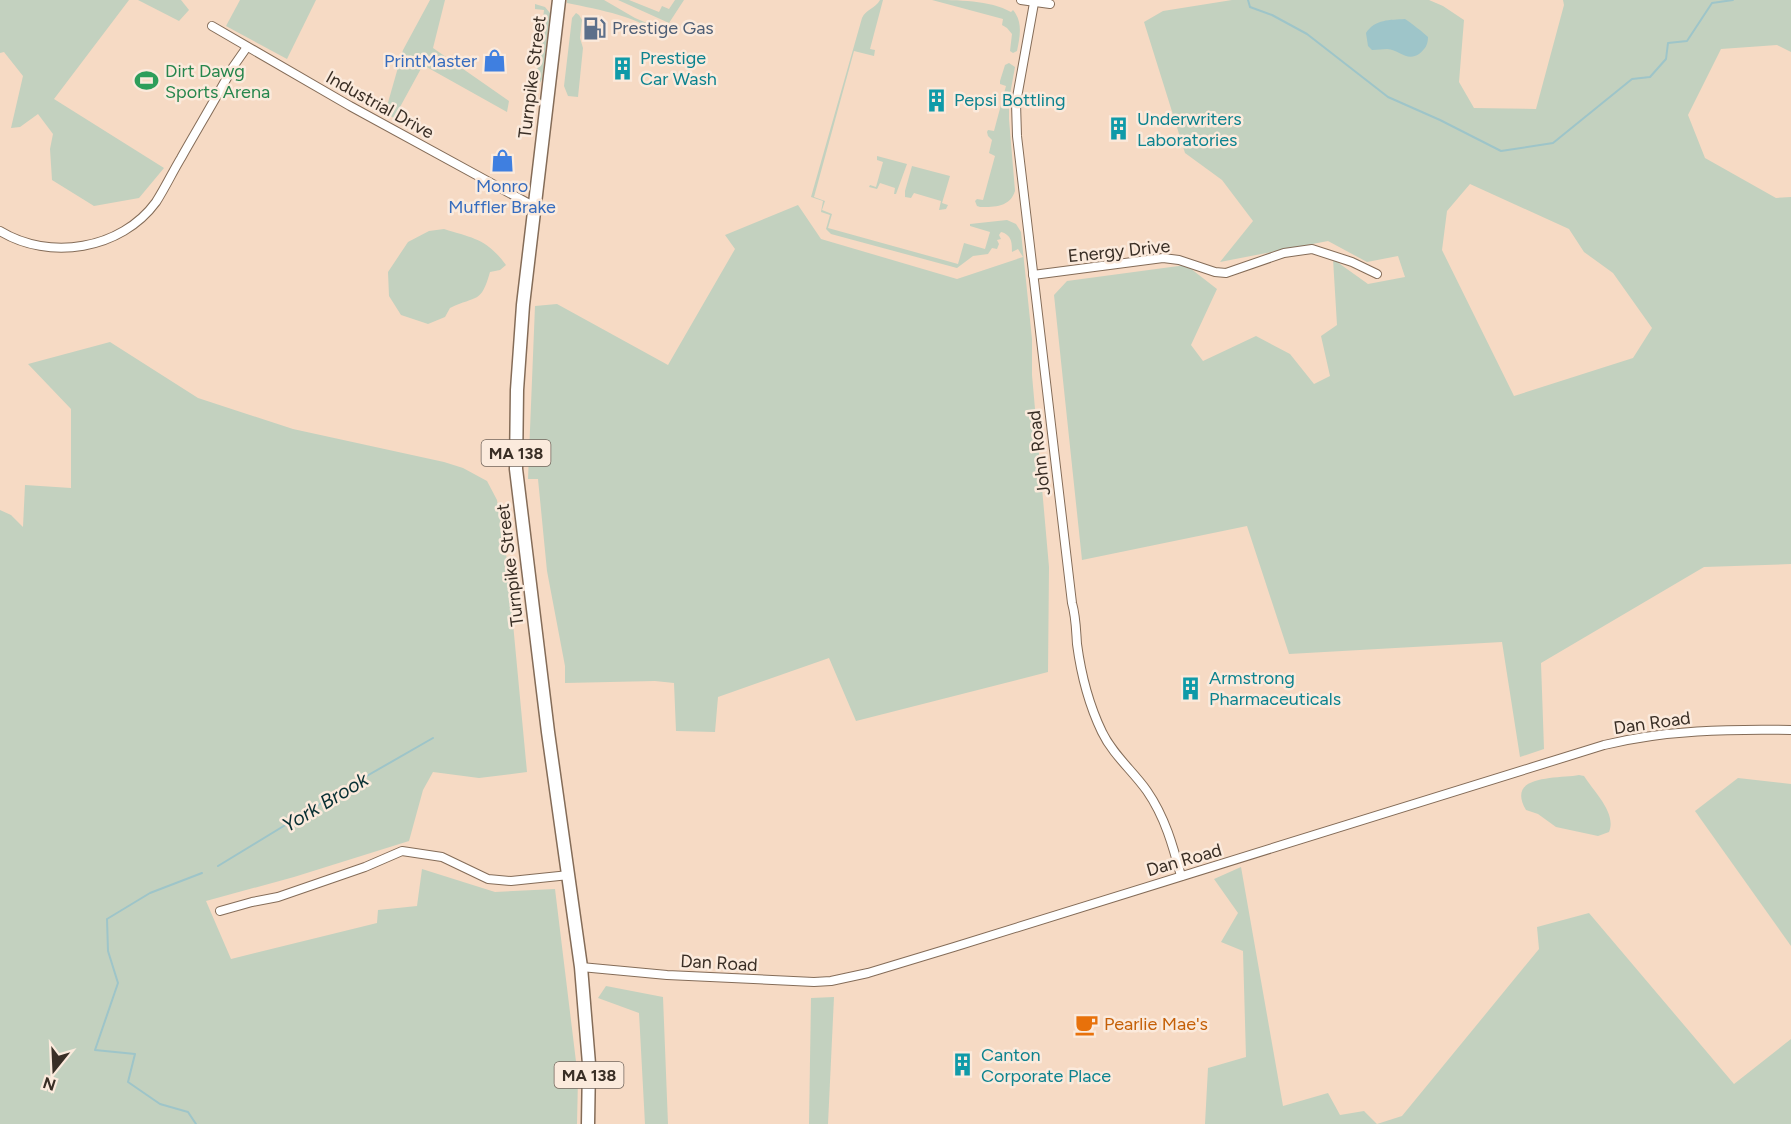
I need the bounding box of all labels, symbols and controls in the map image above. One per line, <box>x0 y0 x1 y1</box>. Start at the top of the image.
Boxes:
street label: Turnpike Street <box>514 14 550 140</box>
fuel station icon: Prestige Gas <box>581 15 607 41</box>
place label: Prestige Gas <box>612 17 714 39</box>
place label: Prestige Car Wash <box>640 47 717 90</box>
shop icon: PrintMaster <box>482 48 508 74</box>
place label: PrintMaster <box>384 50 477 72</box>
building icon: Prestige Car Wash <box>609 55 635 81</box>
place label: Dirt Dawg Sports Arena <box>165 60 270 103</box>
street label: Industrial Drive <box>322 66 438 144</box>
sports icon: Dirt Dawg Sports Arena <box>134 68 160 94</box>
building icon: Pepsi Bottling <box>923 87 949 113</box>
place label: Pepsi Bottling <box>954 89 1066 111</box>
place label: Underwriters Laboratories <box>1137 108 1242 151</box>
building icon: Underwriters Laboratories <box>1106 116 1132 142</box>
shop icon: Monro Muffler Brake <box>489 147 515 173</box>
place label: Monro Muffler Brake <box>448 175 556 218</box>
street label: Energy Drive <box>1067 235 1171 267</box>
street label: John Road <box>1023 409 1055 497</box>
road number: MA 138 <box>482 440 550 466</box>
street label: Turnpike Street <box>492 502 528 628</box>
place label: Armstrong Pharmaceuticals <box>1209 667 1341 710</box>
building icon: Armstrong Pharmaceuticals <box>1178 675 1204 701</box>
street label: Dan Road <box>1612 707 1692 739</box>
water label: York Brook <box>278 766 373 837</box>
street label: Dan Road <box>1144 839 1224 881</box>
street label: Dan Road <box>680 950 758 976</box>
cafe icon: Pearlie Mae's <box>1073 1011 1099 1037</box>
place label: Pearlie Mae's <box>1104 1013 1208 1035</box>
north arrow <box>24 1040 84 1100</box>
place label: Canton Corporate Place <box>981 1044 1111 1087</box>
building icon: Canton Corporate Place <box>950 1052 976 1078</box>
road number: MA 138 <box>554 1062 624 1088</box>
text: N <box>41 1073 58 1095</box>

